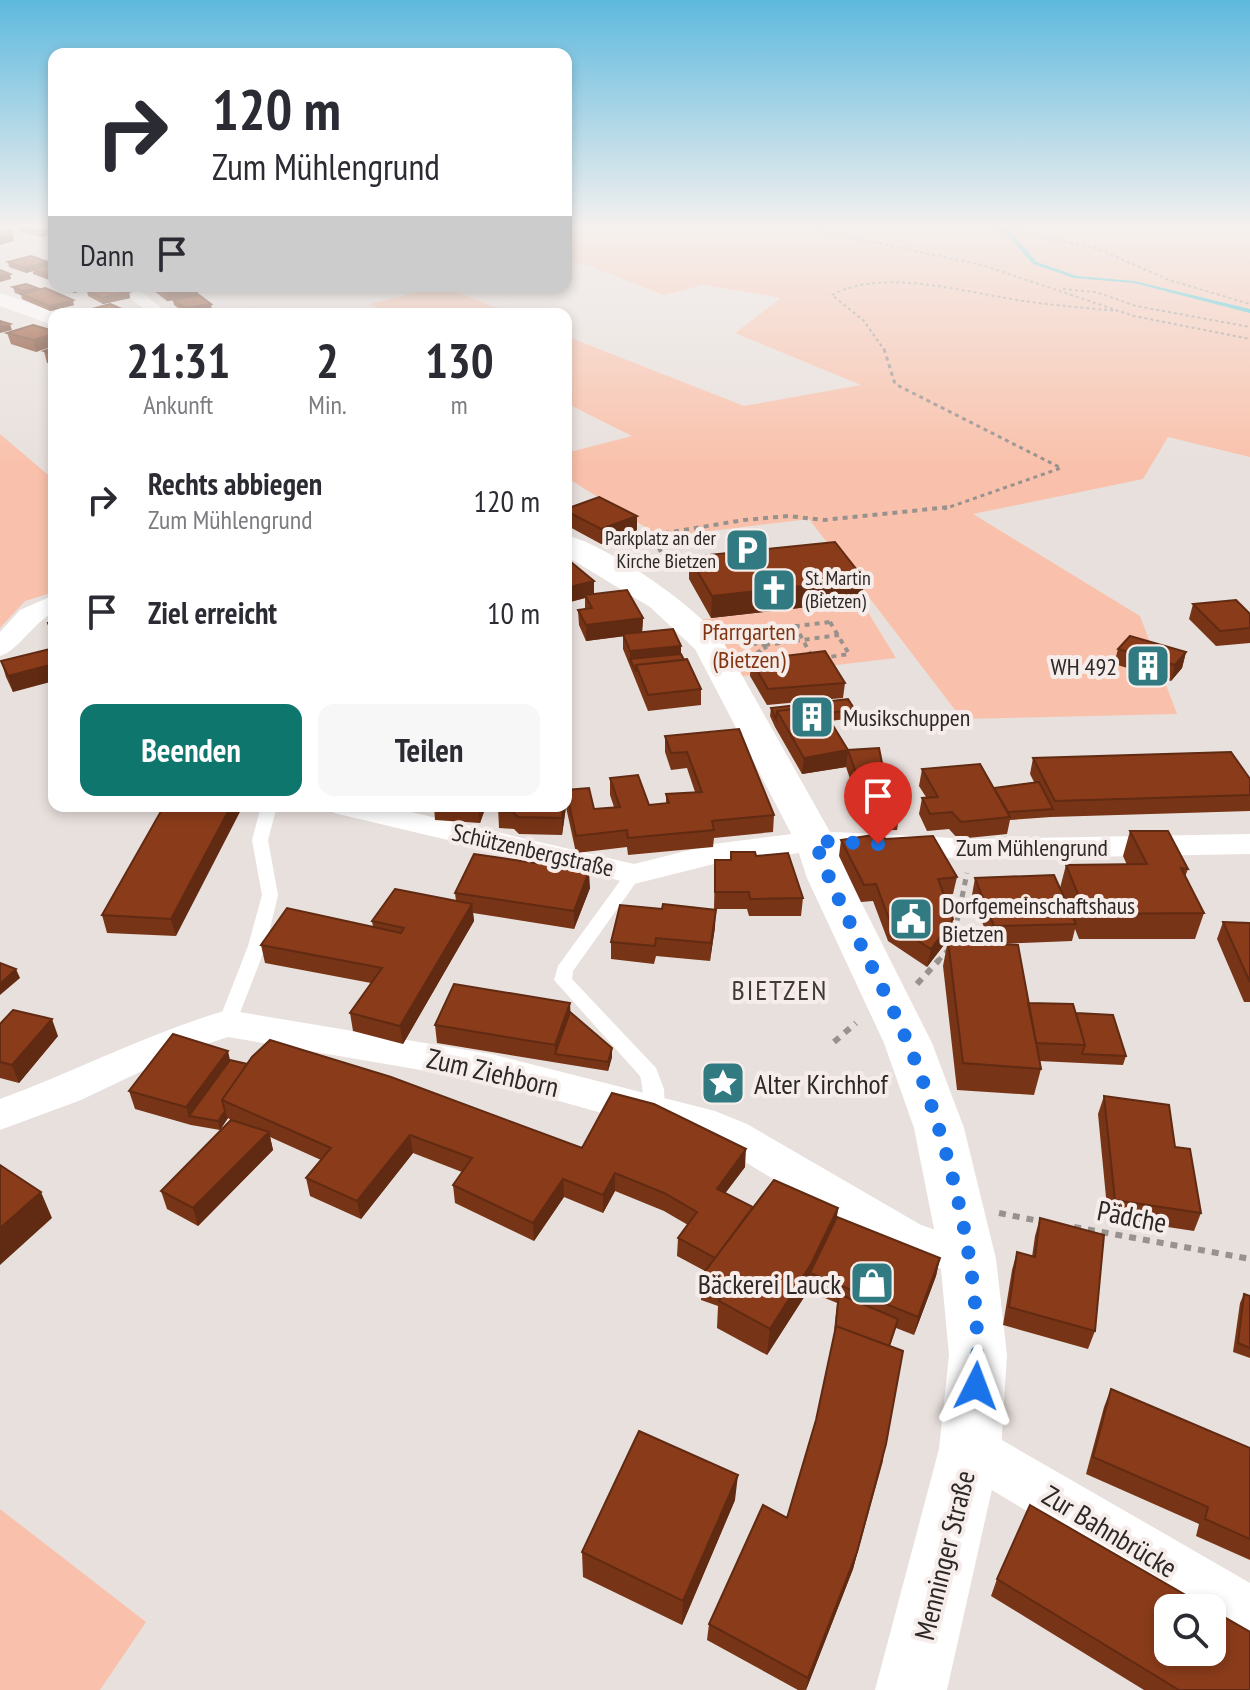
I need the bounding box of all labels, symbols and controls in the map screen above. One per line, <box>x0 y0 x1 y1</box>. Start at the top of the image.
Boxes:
text: 120 m <box>212 73 341 145</box>
icon: right <box>80 80 184 184</box>
text: Zum Mühlengrund <box>212 143 440 190</box>
icon: arrive <box>150 232 194 276</box>
text: Dann <box>80 235 134 274</box>
text: 21:31 <box>126 329 230 391</box>
text: 2 <box>316 329 339 391</box>
text: 130 <box>425 329 494 391</box>
text: Ankunft <box>143 388 213 421</box>
text: Min. <box>308 388 347 421</box>
text: m <box>451 388 468 421</box>
text: Rechts abbiegen <box>148 464 322 503</box>
icon: right <box>80 478 124 522</box>
text: 120 m <box>474 481 540 520</box>
text: Zum Mühlengrund <box>148 503 313 536</box>
place label: Parkplatz an der Kirche Bietzen <box>605 525 717 574</box>
parking icon: Parkplatz an der Kirche Bietzen <box>723 526 771 574</box>
place label: St. Martin (Bietzen) <box>805 565 871 614</box>
church icon: St. Martin (Bietzen) <box>750 566 798 614</box>
icon: arrive <box>80 590 124 634</box>
text: Ziel erreicht <box>148 593 277 632</box>
text: 10 m <box>487 593 540 632</box>
park label: Pfarrgarten (Bietzen) <box>702 616 796 675</box>
building icon: WH 492 <box>1124 642 1172 690</box>
place label: WH 492 <box>1051 651 1117 682</box>
building icon: Musikschuppen <box>788 693 836 741</box>
place label: Musikschuppen <box>843 702 970 733</box>
button: Beenden <box>80 704 302 796</box>
button: Teilen <box>318 704 540 796</box>
pin <box>844 762 912 844</box>
icon: arrive <box>856 774 900 818</box>
street label: Schützenbergstraße <box>449 816 617 884</box>
street label: Zum Mühlengrund <box>956 832 1108 863</box>
place label: Dorfgemeinschaftshaus Bietzen <box>942 890 1135 949</box>
public building icon: Dorfgemeinschaftshaus Bietzen <box>887 895 935 943</box>
district label: BIETZEN <box>732 971 828 1008</box>
street label: Zum Ziehborn <box>423 1039 563 1105</box>
place icon: Alter Kirchhof <box>699 1059 747 1107</box>
place label: Alter Kirchhof <box>754 1065 889 1102</box>
street label: Pädche <box>1094 1191 1170 1241</box>
shop icon: Bäckerei Lauck <box>848 1259 896 1307</box>
place label: Bäckerei Lauck <box>698 1265 841 1302</box>
position arrow <box>934 1344 1018 1428</box>
street label: Menninger Straße <box>905 1466 983 1644</box>
street label: Zur Bahnbrücke <box>1036 1476 1184 1586</box>
map controls <box>1154 1594 1226 1666</box>
button: search <box>1154 1594 1226 1666</box>

